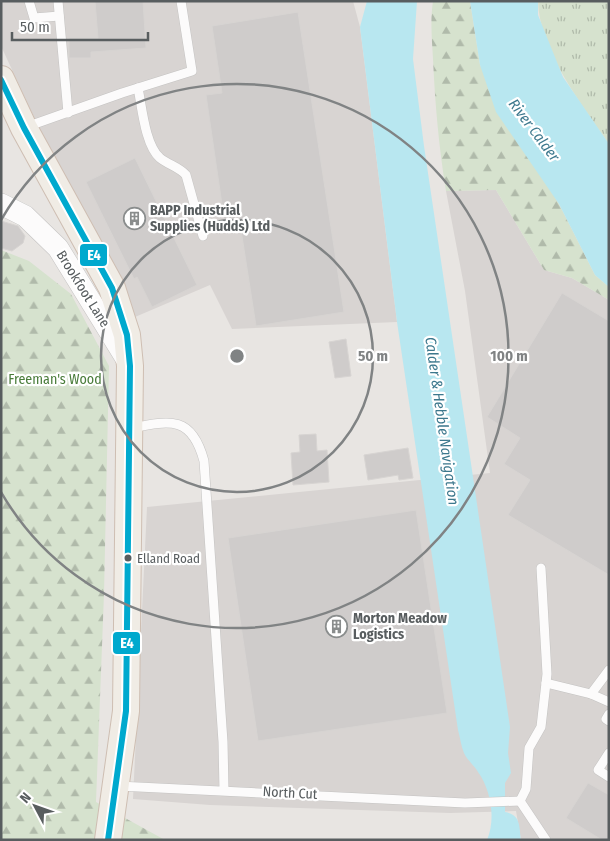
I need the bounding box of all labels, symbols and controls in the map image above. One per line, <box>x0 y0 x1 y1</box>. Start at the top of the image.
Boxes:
scale bar <box>12 10 149 42</box>
text: 50 m <box>20 18 50 36</box>
water label: River Calder <box>505 95 564 165</box>
place label: BAPP Industrial Supplies (Hudds) Ltd <box>150 202 270 235</box>
building icon: BAPP Industrial Supplies (Hudds) Ltd <box>122 206 146 230</box>
line badge: E4 <box>79 243 108 267</box>
street label: Brookfoot Lane <box>53 247 113 331</box>
text: E4 <box>87 247 101 264</box>
water label: Calder & Hebble Navigation <box>421 336 463 506</box>
centre of rings <box>228 347 246 365</box>
text: 50 m <box>358 347 388 365</box>
text: 100 m <box>490 347 528 365</box>
park label: Freeman's Wood <box>8 371 102 388</box>
place label: Elland Road <box>137 551 200 566</box>
marker: Elland Road <box>123 553 133 563</box>
place label: Morton Meadow Logistics <box>353 610 447 643</box>
building icon: Morton Meadow Logistics <box>325 614 349 638</box>
line badge: E4 <box>112 631 141 655</box>
text: E4 <box>120 635 134 652</box>
north arrow <box>10 781 60 831</box>
street label: North Cut <box>262 783 318 803</box>
text: N <box>16 789 35 807</box>

